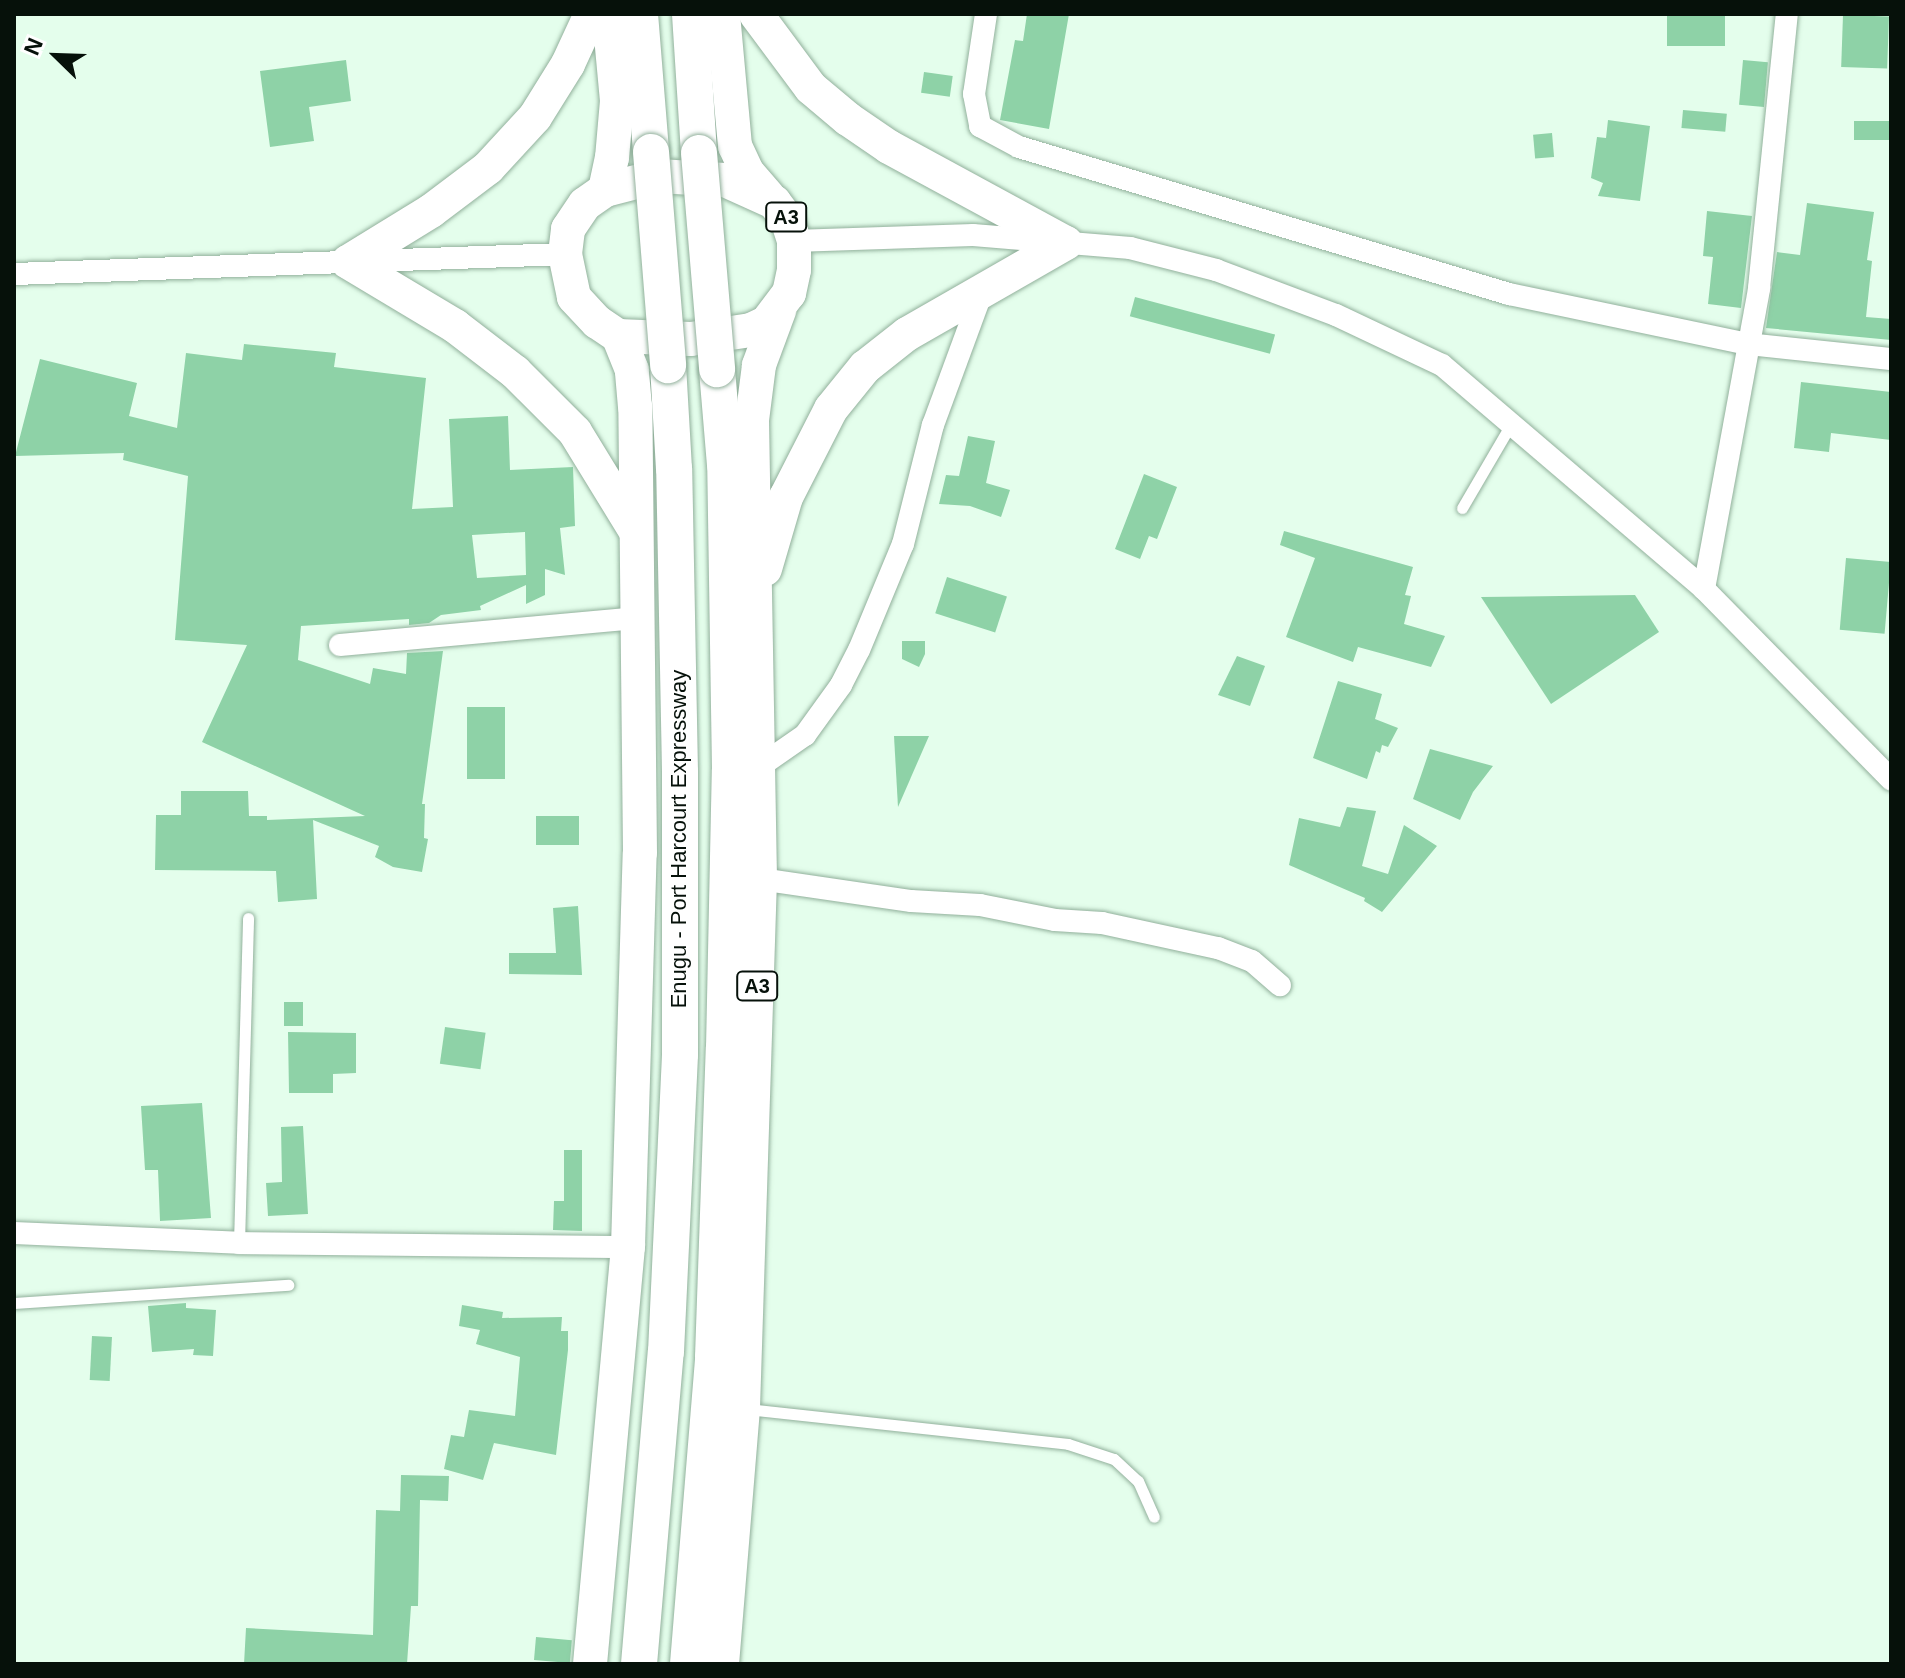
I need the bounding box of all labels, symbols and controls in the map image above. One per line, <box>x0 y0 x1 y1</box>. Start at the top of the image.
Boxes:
north arrow <box>16 16 96 96</box>
text: N <box>19 34 48 59</box>
road number: A3 <box>764 201 808 233</box>
street label: Enugu - Port Harcourt Expressway <box>666 670 692 1008</box>
road number: A3 <box>735 970 779 1002</box>

